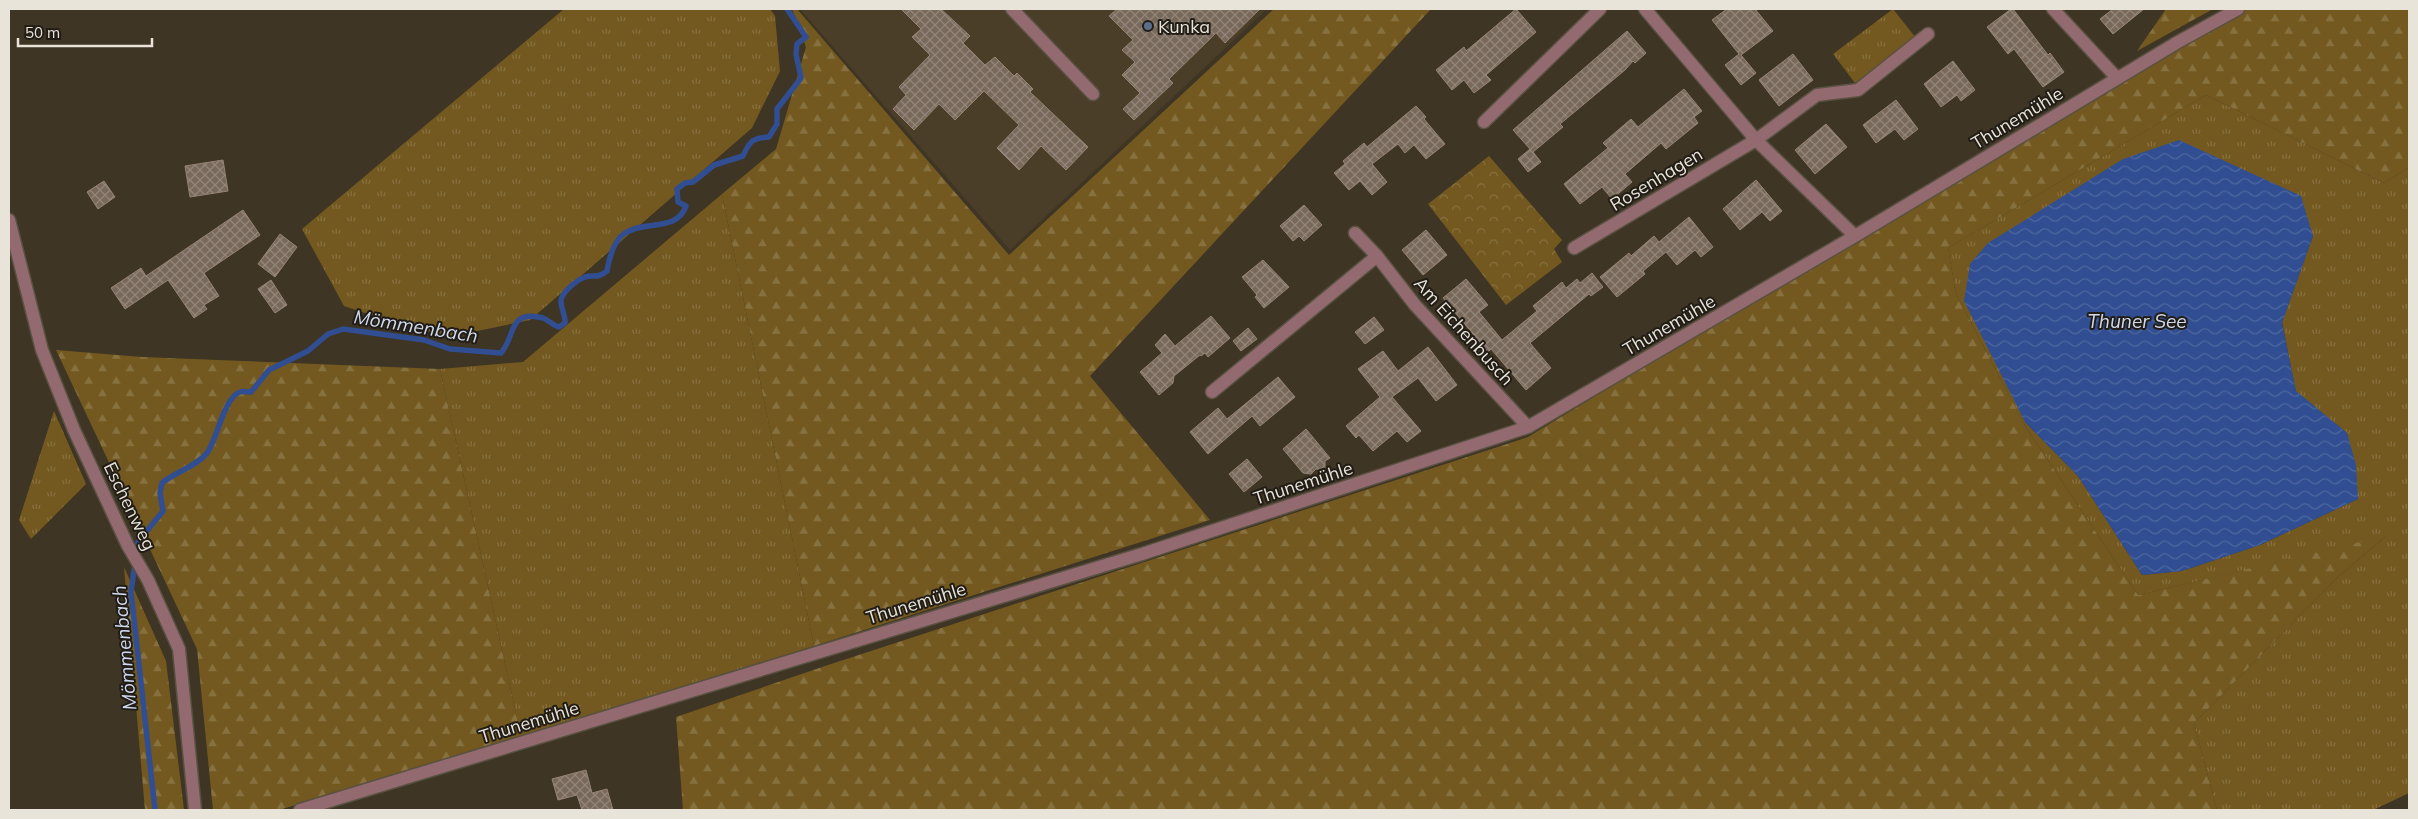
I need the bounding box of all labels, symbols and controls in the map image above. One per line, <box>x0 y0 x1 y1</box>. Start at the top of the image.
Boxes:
scale bar <box>18 15 151 47</box>
place label: Kunka <box>1158 15 1210 38</box>
marker: Kunka <box>1142 20 1154 32</box>
text: 50 m <box>25 23 60 42</box>
street label: Thunemühle <box>1967 82 2067 154</box>
street label: Rosenhagen <box>1605 142 1707 216</box>
street label: Am Eichenbusch <box>1409 272 1519 390</box>
street label: Thunemühle <box>1619 289 1719 361</box>
water label: Mömmenbach <box>352 304 480 348</box>
water label: Thuner See <box>2087 309 2187 333</box>
street label: Thunemühle <box>1250 456 1356 510</box>
street label: Eschenweg <box>99 458 161 554</box>
street label: Thunemühle <box>863 577 969 629</box>
water label: Mömmenbach <box>107 585 141 711</box>
street label: Thunemühle <box>476 696 582 748</box>

